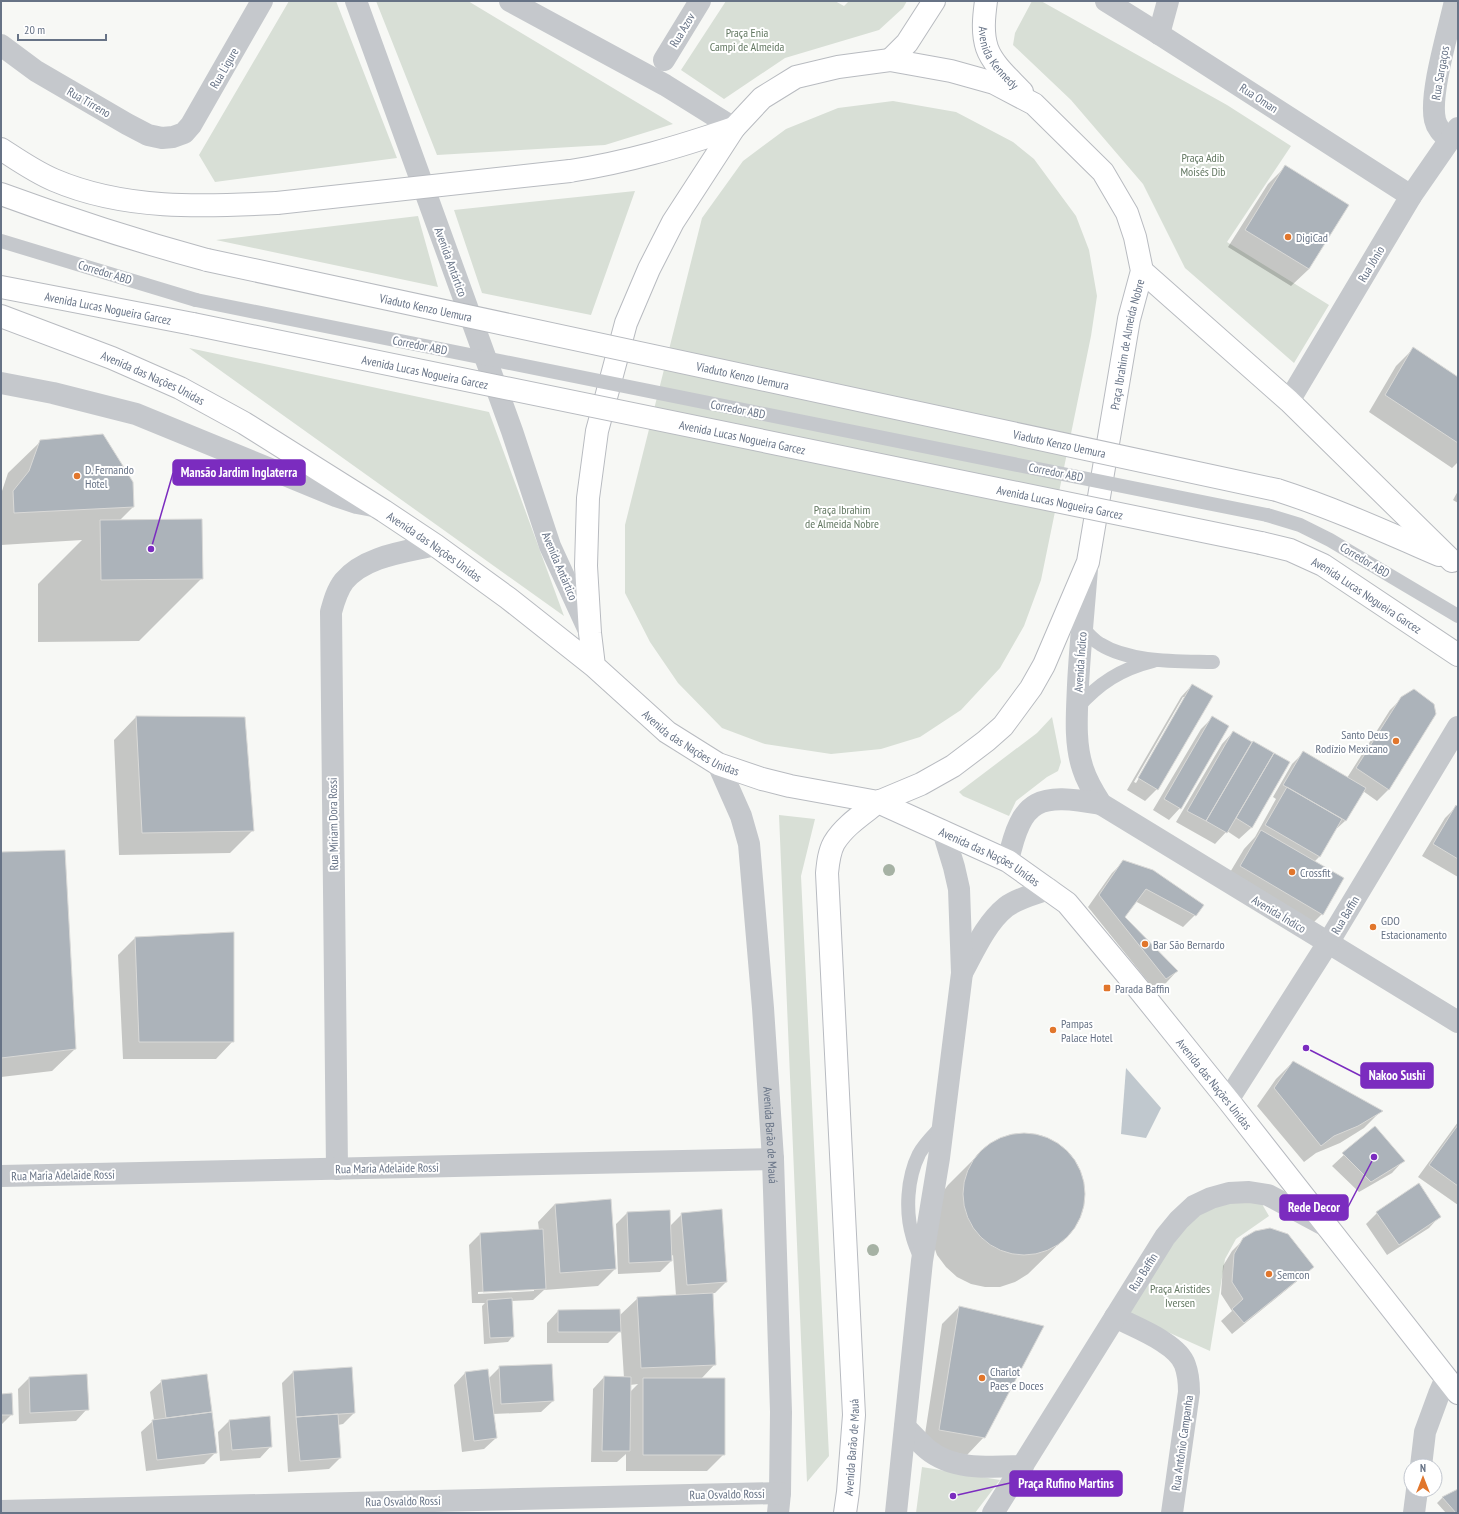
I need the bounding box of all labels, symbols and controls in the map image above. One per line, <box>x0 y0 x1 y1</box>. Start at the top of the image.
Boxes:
street label: Rua Azov <box>666 10 698 50</box>
scale bar <box>18 16 106 42</box>
text: 20 m <box>24 22 45 37</box>
park label: Praça Enia Campi de Almeida <box>710 25 784 54</box>
street label: Avenida Kennedy <box>976 26 1023 92</box>
street label: Rua Ligure <box>206 45 242 91</box>
street label: Rua Sargaços <box>1428 45 1452 101</box>
street label: Rua Oman <box>1237 80 1281 116</box>
street label: Rua Tirreno <box>64 84 114 120</box>
park label: Praça Adib Moisés Dib <box>1180 150 1226 179</box>
street label: Avenida Antártico <box>432 225 470 299</box>
place label: DigiCad <box>1296 230 1328 245</box>
marker: DigiCad <box>1283 232 1293 242</box>
street label: Rua Jônio <box>1354 243 1388 285</box>
street label: Corredor ABD <box>76 257 134 287</box>
street label: Praça Ibrahim de Almeida Nobre <box>1106 277 1147 411</box>
street label: Avenida Lucas Nogueira Garcez <box>43 288 173 327</box>
street label: Viaduto Kenzo Uemura <box>377 290 474 324</box>
street label: Corredor ABD <box>391 332 449 358</box>
street label: Avenida das Nações Unidas <box>99 347 207 408</box>
street label: Avenida Lucas Nogueira Garcez <box>361 351 490 392</box>
street label: Viaduto Kenzo Uemura <box>694 358 791 392</box>
street label: Corredor ABD <box>709 396 767 422</box>
street label: Avenida Lucas Nogueira Garcez <box>678 416 807 457</box>
street label: Viaduto Kenzo Uemura <box>1011 426 1107 461</box>
street label: Corredor ABD <box>1027 459 1085 485</box>
callout: Mansão Jardim Inglaterra <box>173 460 305 485</box>
place label: D. Fernando Hotel <box>85 462 134 491</box>
text: Mansão Jardim Inglaterra <box>181 464 297 481</box>
marker: D. Fernando Hotel <box>72 471 82 481</box>
street label: Avenida Lucas Nogueira Garcez <box>995 482 1125 522</box>
park label: Praça Ibrahim de Almeida Nobre <box>805 502 879 531</box>
street label: Avenida das Nações Unidas <box>384 508 485 584</box>
street label: Avenida Antártico <box>539 530 581 602</box>
street label: Corredor ABD <box>1337 539 1393 581</box>
street label: Avenida Lucas Nogueira Garcez <box>1309 553 1425 636</box>
street label: Avenida Índico <box>1070 631 1090 693</box>
street label: Avenida das Nações Unidas <box>640 706 741 778</box>
place label: Santo Deus Rodízio Mexicano <box>1316 727 1388 756</box>
marker: Santo Deus Rodízio Mexicano <box>1391 736 1401 746</box>
street label: Rua Miriam Dora Rossi <box>325 777 341 871</box>
street label: Avenida das Nações Unidas <box>937 823 1043 889</box>
place label: Crossfit <box>1300 865 1331 880</box>
marker: Crossfit <box>1287 867 1297 877</box>
street label: Avenida Índico <box>1249 892 1309 936</box>
street label: Rua Baffin <box>1328 893 1362 937</box>
place label: GDO Estacionamento <box>1381 913 1447 942</box>
marker: GDO Estacionamento <box>1368 922 1378 932</box>
place label: Bar São Bernardo <box>1153 937 1225 952</box>
marker: Bar São Bernardo <box>1140 939 1150 949</box>
place label: Parada Baffin <box>1115 981 1170 996</box>
marker: Parada Baffin <box>1102 983 1112 993</box>
place label: Pampas Palace Hotel <box>1061 1016 1113 1045</box>
marker: Pampas Palace Hotel <box>1048 1025 1058 1035</box>
street label: Avenida das Nações Unidas <box>1174 1035 1255 1132</box>
callout: Nakoo Sushi <box>1361 1063 1433 1088</box>
text: Nakoo Sushi <box>1369 1067 1425 1084</box>
street label: Avenida Barão de Mauá <box>761 1086 781 1184</box>
street label: Rua Maria Adelaide Rossi <box>335 1160 439 1176</box>
street label: Rua Maria Adelaide Rossi <box>11 1167 115 1183</box>
callout: Rede Decor <box>1280 1195 1348 1220</box>
text: Rede Decor <box>1288 1199 1340 1216</box>
street label: Rua Baffin <box>1125 1250 1161 1294</box>
place label: Semcon <box>1277 1267 1309 1282</box>
marker: Semcon <box>1264 1269 1274 1279</box>
park label: Praça Aristides Iversen <box>1150 1281 1210 1310</box>
place label: Charlot Paes e Doces <box>990 1364 1044 1393</box>
marker: Charlot Paes e Doces <box>977 1373 987 1383</box>
street label: Rua Antônio Campanha <box>1168 1394 1196 1492</box>
street label: Avenida Barão de Mauá <box>840 1398 862 1497</box>
north arrow <box>1403 1458 1443 1498</box>
text: N <box>1420 1461 1426 1475</box>
callout: Praça Rufino Martins <box>1010 1471 1122 1496</box>
text: Praça Rufino Martins <box>1018 1475 1114 1492</box>
street label: Rua Osvaldo Rossi <box>689 1486 765 1502</box>
street label: Rua Osvaldo Rossi <box>365 1493 441 1509</box>

